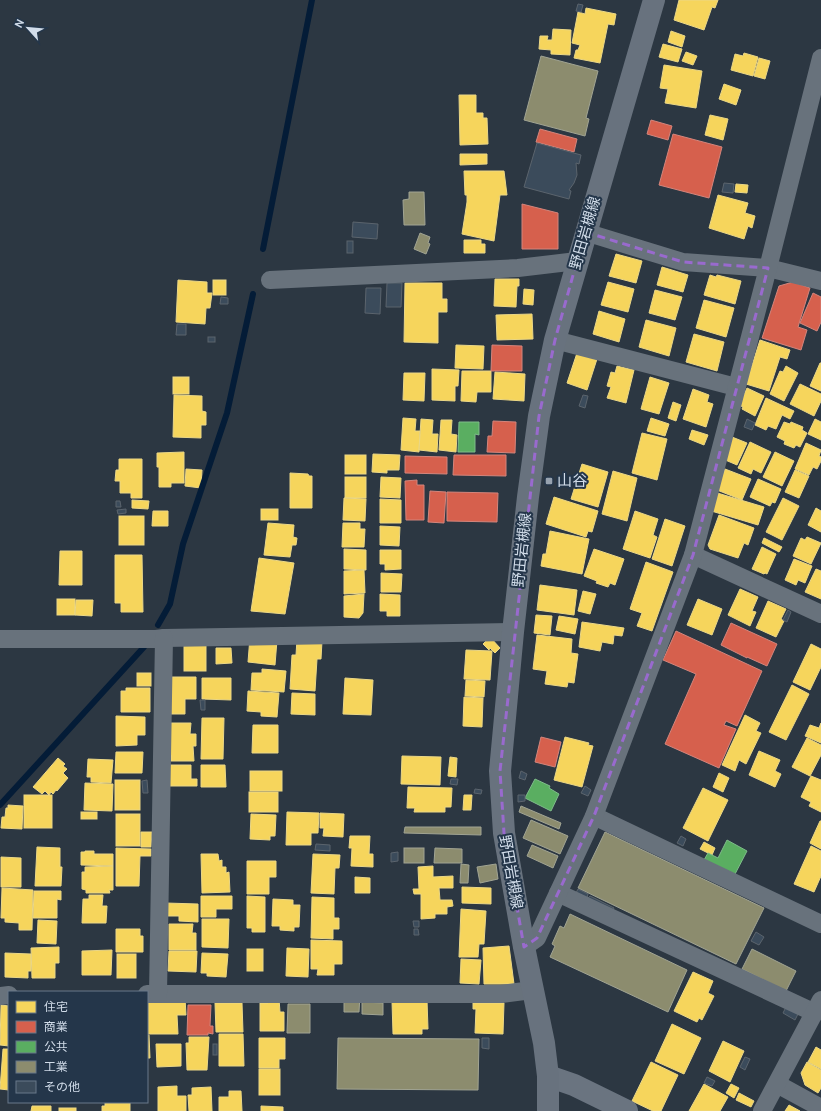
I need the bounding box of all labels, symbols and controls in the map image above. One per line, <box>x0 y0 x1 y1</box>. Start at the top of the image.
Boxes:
north arrow <box>8 8 48 48</box>
text: N <box>11 17 27 30</box>
street label: 野田岩槻線 <box>566 194 604 272</box>
place label: 山谷 <box>557 472 587 490</box>
marker: 山谷 <box>544 476 554 486</box>
street label: 野田岩槻線 <box>509 512 535 588</box>
street label: 野田岩槻線 <box>496 833 526 911</box>
legend <box>8 991 148 1103</box>
text: 住宅 <box>44 999 68 1014</box>
text: 商業 <box>44 1019 68 1034</box>
text: 公共 <box>44 1039 68 1054</box>
text: 工業 <box>44 1059 68 1074</box>
text: その他 <box>44 1079 80 1094</box>

